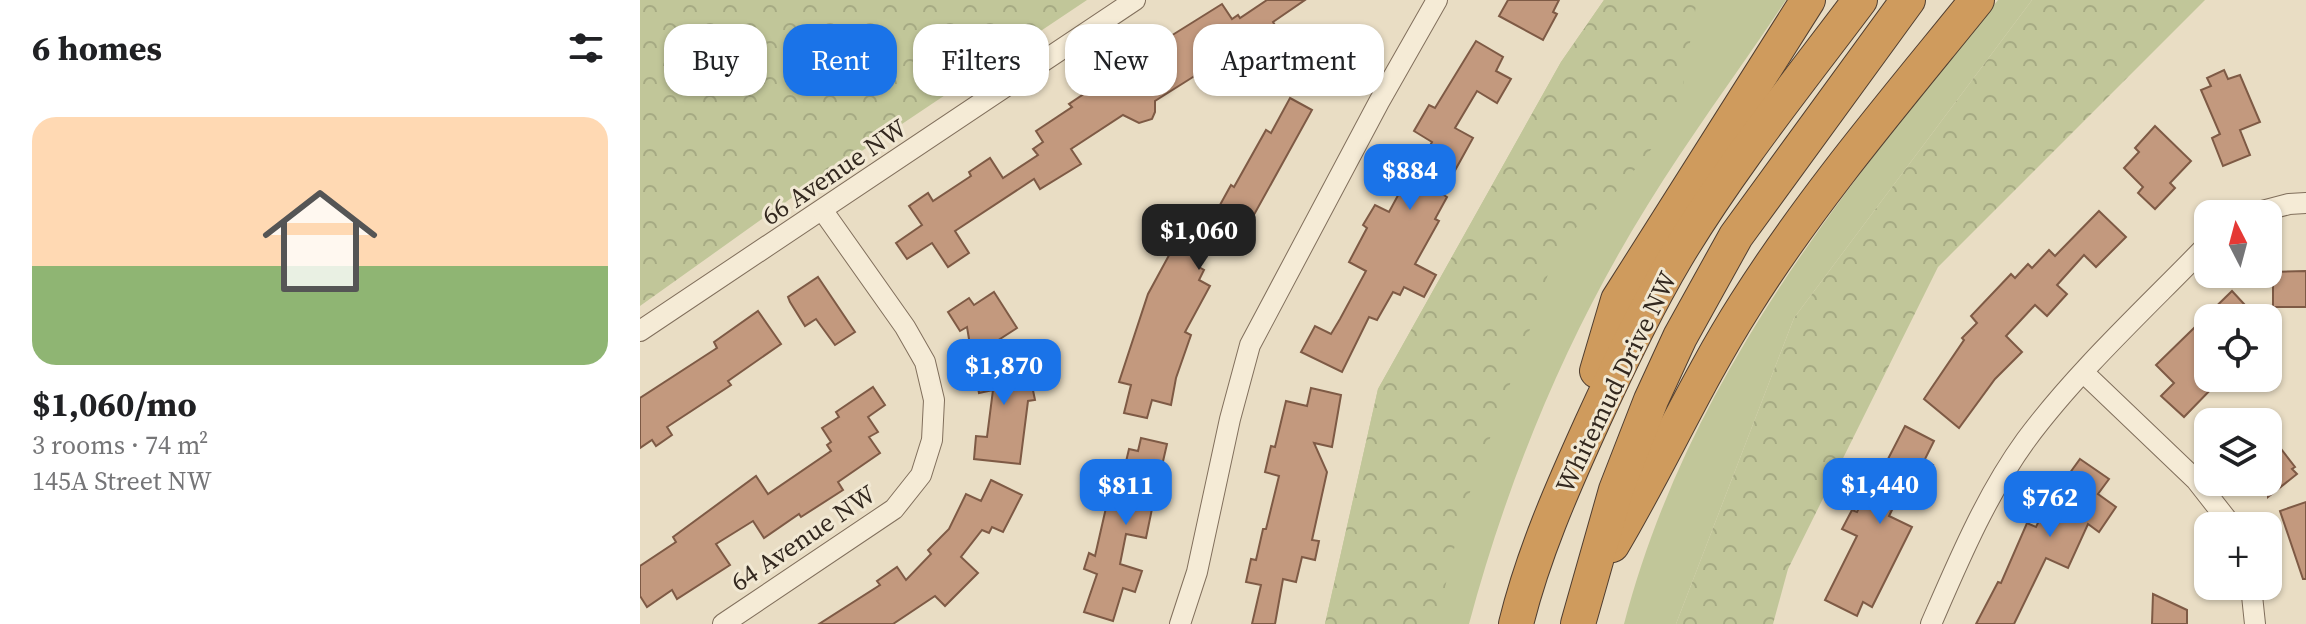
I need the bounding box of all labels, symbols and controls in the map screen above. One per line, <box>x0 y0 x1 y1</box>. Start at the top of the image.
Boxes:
chip: Buy <box>664 24 767 96</box>
chip: Rent <box>783 24 897 96</box>
chip: Filters <box>913 24 1049 96</box>
chip: New <box>1065 24 1177 96</box>
chip: Apartment <box>1193 24 1384 96</box>
text: 6 homes <box>32 25 162 71</box>
icon: filters <box>564 26 608 70</box>
street label: 66 Avenue NW <box>754 110 914 234</box>
pin: $884 <box>1363 144 1457 212</box>
text: $884 <box>1382 152 1438 188</box>
icon: home <box>248 169 392 313</box>
north arrow <box>2194 200 2282 288</box>
map controls <box>2194 200 2282 600</box>
pin: $1,060 <box>1134 204 1264 272</box>
text: $1,060 <box>1160 212 1238 248</box>
street label: Whitemud Drive NW <box>1547 265 1685 499</box>
button: locate <box>2194 304 2282 392</box>
pin: $1,870 <box>939 339 1069 407</box>
text: $1,870 <box>965 347 1043 383</box>
text: $1,060/mo <box>32 381 197 427</box>
button: layers <box>2194 408 2282 496</box>
text: 3 rooms · 74 m² <box>32 427 208 463</box>
pin: $1,440 <box>1815 458 1945 526</box>
pin: $811 <box>1079 459 1173 527</box>
text: 145A Street NW <box>32 463 212 499</box>
text: $1,440 <box>1841 466 1919 502</box>
text: $811 <box>1098 467 1154 503</box>
pin: $762 <box>2003 471 2097 539</box>
street label: 64 Avenue NW <box>723 476 883 600</box>
text: $762 <box>2022 479 2078 515</box>
button: + <box>2194 512 2282 600</box>

